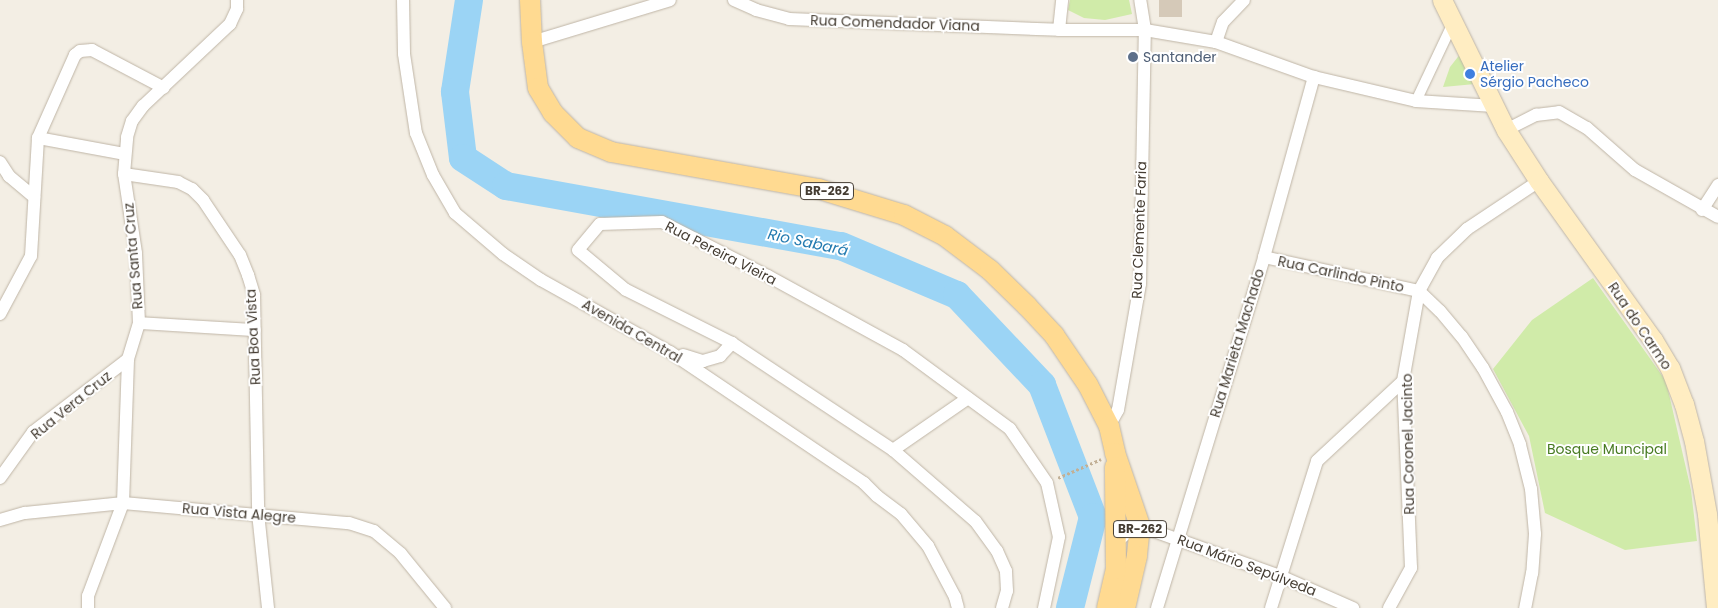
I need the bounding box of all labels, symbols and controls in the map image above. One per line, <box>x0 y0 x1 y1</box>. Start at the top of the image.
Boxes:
street label: Rua Comendador Viana <box>810 12 980 34</box>
place label: Santander <box>1143 49 1217 65</box>
marker: Santander <box>1127 51 1139 63</box>
place label: Atelier Sérgio Pacheco <box>1480 58 1589 90</box>
marker: Atelier Sérgio Pacheco <box>1464 68 1476 80</box>
street label: Rua Clemente Faria <box>1128 161 1150 299</box>
road number: BR-262 <box>800 182 854 200</box>
street label: Rua Santa Cruz <box>120 202 146 310</box>
street label: Rua Pereira Vieira <box>662 218 780 288</box>
water label: Rio Sabará <box>766 225 850 259</box>
street label: Rua Carlindo Pinto <box>1276 252 1406 296</box>
street label: Rua Marieta Machado <box>1206 267 1268 419</box>
street label: Rua do Carmo <box>1605 279 1675 373</box>
street label: Rua Boa Vista <box>242 289 264 385</box>
street label: Avenida Central <box>579 296 685 366</box>
street label: Rua Vera Cruz <box>27 367 115 443</box>
street label: Rua Coronel Jacinto <box>1398 373 1418 515</box>
park label: Bosque Muncipal <box>1547 441 1667 457</box>
street label: Rua Vista Alegre <box>181 500 297 526</box>
road number: BR-262 <box>1112 520 1168 538</box>
street label: Rua Mário Sepúlveda <box>1175 531 1319 599</box>

